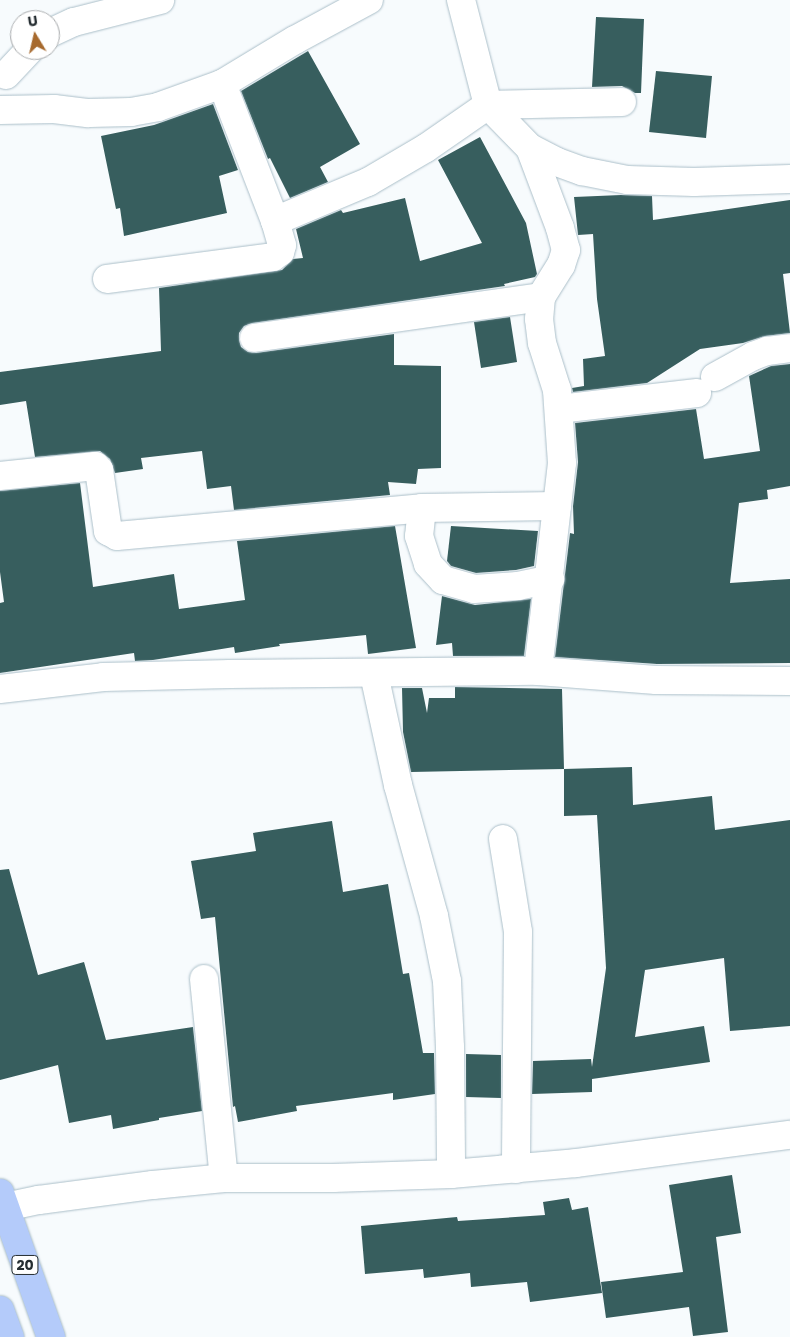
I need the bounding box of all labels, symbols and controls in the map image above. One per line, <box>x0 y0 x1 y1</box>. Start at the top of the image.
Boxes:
north arrow <box>10 10 60 60</box>
text: U <box>26 11 39 32</box>
road number: 20 <box>11 1254 39 1276</box>

